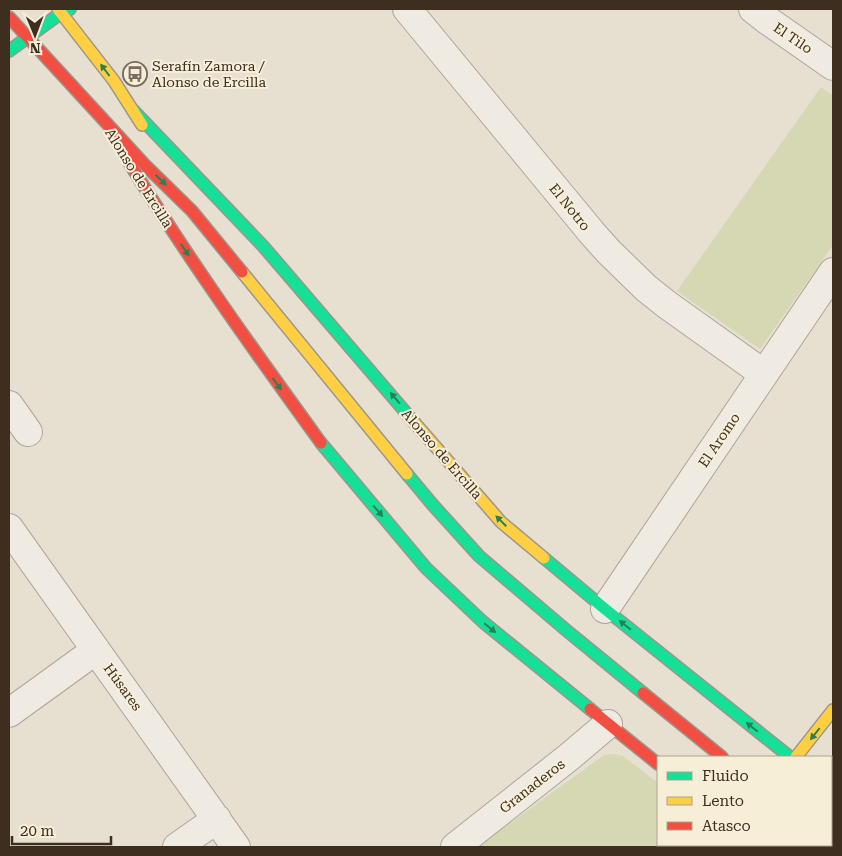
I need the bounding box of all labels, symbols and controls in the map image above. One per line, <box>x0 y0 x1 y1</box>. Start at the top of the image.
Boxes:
north arrow <box>10 10 60 60</box>
street label: El Tilo <box>770 19 816 57</box>
text: N <box>29 40 41 56</box>
place label: Serafín Zamora / Alonso de Ercilla <box>152 58 266 90</box>
bus stop icon: Serafín Zamora / Alonso de Ercilla <box>122 61 148 87</box>
one-way arrow <box>100 63 110 77</box>
street label: Alonso de Ercilla <box>102 125 176 231</box>
one-way arrow <box>155 174 167 186</box>
street label: El Notro <box>546 180 594 234</box>
one-way arrow <box>180 243 190 257</box>
one-way arrow <box>272 377 283 390</box>
one-way arrow <box>389 392 400 405</box>
street label: Alonso de Ercilla <box>399 406 486 503</box>
street label: El Aromo <box>695 410 743 470</box>
one-way arrow <box>372 505 383 518</box>
one-way arrow <box>495 515 507 527</box>
one-way arrow <box>619 620 632 631</box>
one-way arrow <box>484 623 497 634</box>
street label: Húsares <box>101 660 146 714</box>
one-way arrow <box>746 721 759 732</box>
one-way arrow <box>809 727 820 740</box>
street label: Granaderos <box>496 755 568 816</box>
legend <box>657 756 832 846</box>
text: Fluido <box>702 767 749 785</box>
text: Lento <box>702 792 744 810</box>
scale bar <box>12 814 111 846</box>
text: Atasco <box>702 817 751 835</box>
text: 20 m <box>20 822 55 840</box>

